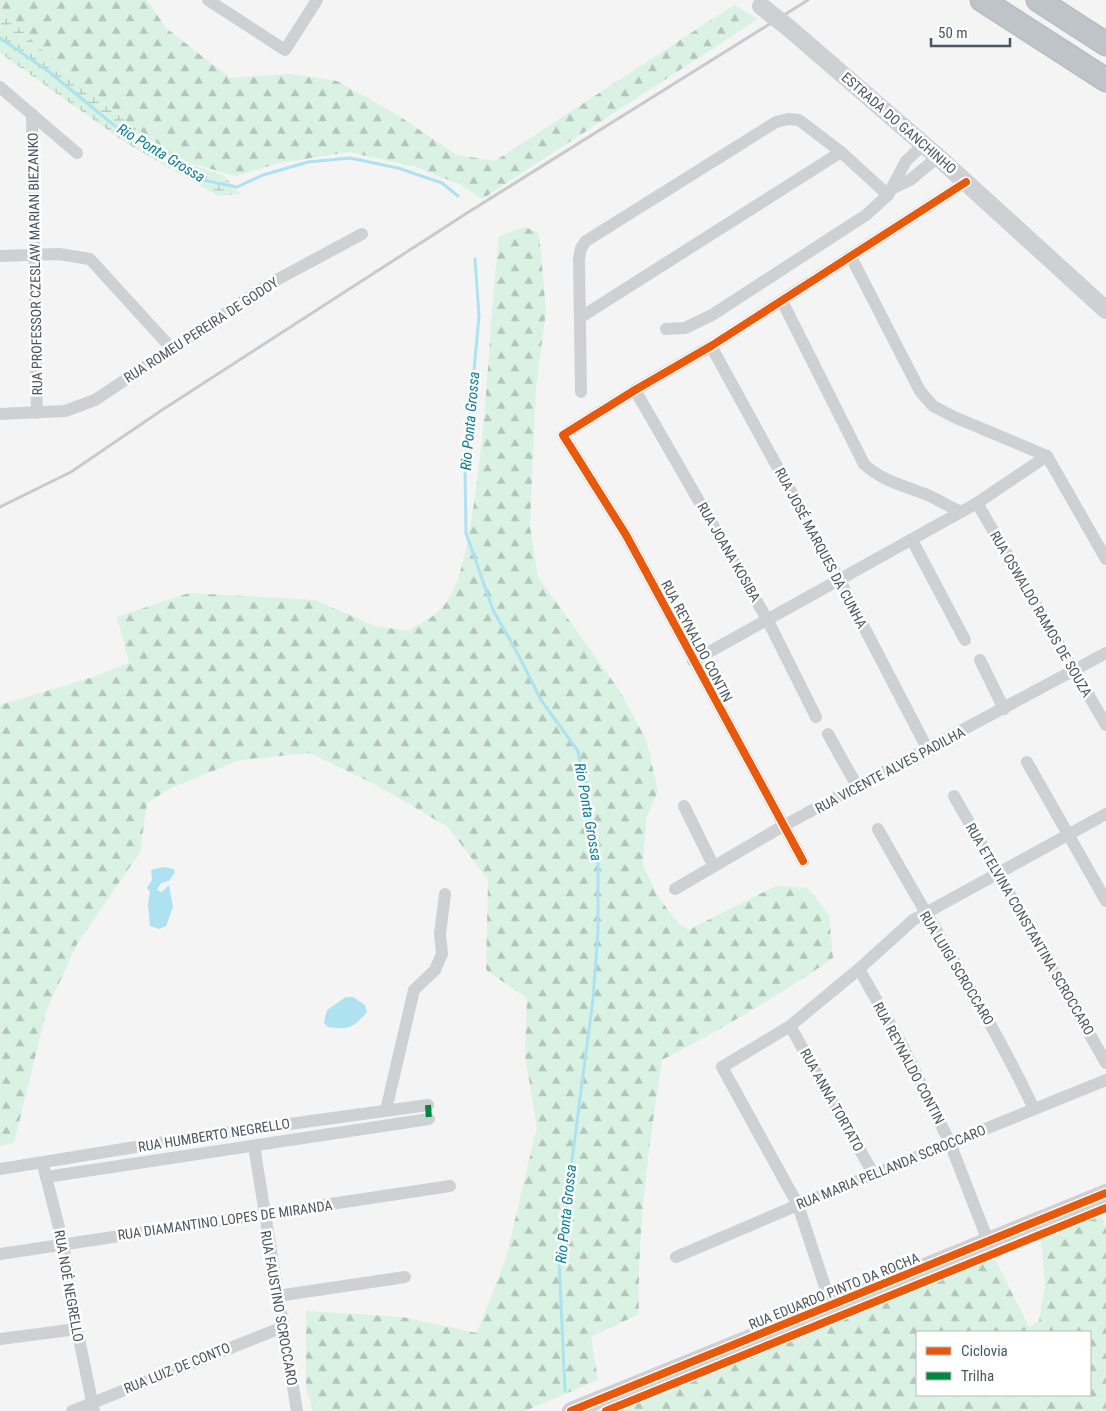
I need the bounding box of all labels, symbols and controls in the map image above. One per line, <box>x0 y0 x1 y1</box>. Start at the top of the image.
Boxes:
scale bar <box>931 15 1010 47</box>
text: 50 m <box>938 24 968 42</box>
street label: ESTRADA DO GANCHINHO <box>838 69 960 177</box>
water label: Rio Ponta Grossa <box>114 120 208 186</box>
street label: RUA PROFESSOR CZESLAW MARIAN BIEZANKO <box>25 132 45 396</box>
street label: RUA ROMEU PEREIRA DE GODOY <box>121 274 282 386</box>
water label: Rio Ponta Grossa <box>457 371 483 471</box>
street label: RUA JOSÉ MARQUES DA CUNHA <box>772 465 871 631</box>
street label: RUA JOANA KOSIBA <box>694 500 764 604</box>
street label: RUA OSWALDO RAMOS DE SOUZA <box>987 528 1095 700</box>
street label: RUA REYNALDO CONTIN <box>658 577 736 705</box>
street label: RUA VICENTE ALVES PADILHA <box>812 724 968 816</box>
water label: Rio Ponta Grossa <box>571 762 605 862</box>
street label: RUA ETELVINA CONSTANTINA SCROCCARO <box>963 820 1097 1038</box>
street label: RUA LUIGI SCROCCARO <box>917 908 997 1028</box>
street label: RUA REYNALDO CONTIN <box>870 999 948 1127</box>
street label: RUA ANNA TORTATO <box>797 1046 867 1154</box>
street label: RUA HUMBERTO NEGRELLO <box>137 1115 291 1155</box>
street label: RUA MARIA PELLANDA SCROCCARO <box>794 1122 988 1212</box>
water label: Rio Ponta Grossa <box>552 1164 580 1264</box>
street label: RUA DIAMANTINO LOPES DE MIRANDA <box>117 1197 333 1243</box>
street label: RUA NOÉ NEGRELLO <box>51 1229 88 1343</box>
street label: RUA FAUSTINO SCROCCARO <box>257 1229 301 1387</box>
street label: RUA EDUARDO PINTO DA ROCHA <box>746 1249 922 1333</box>
legend <box>916 1331 1091 1396</box>
street label: RUA LUIZ DE CONTO <box>122 1339 232 1397</box>
text: Ciclovia <box>961 1342 1008 1360</box>
text: Trilha <box>961 1367 994 1385</box>

